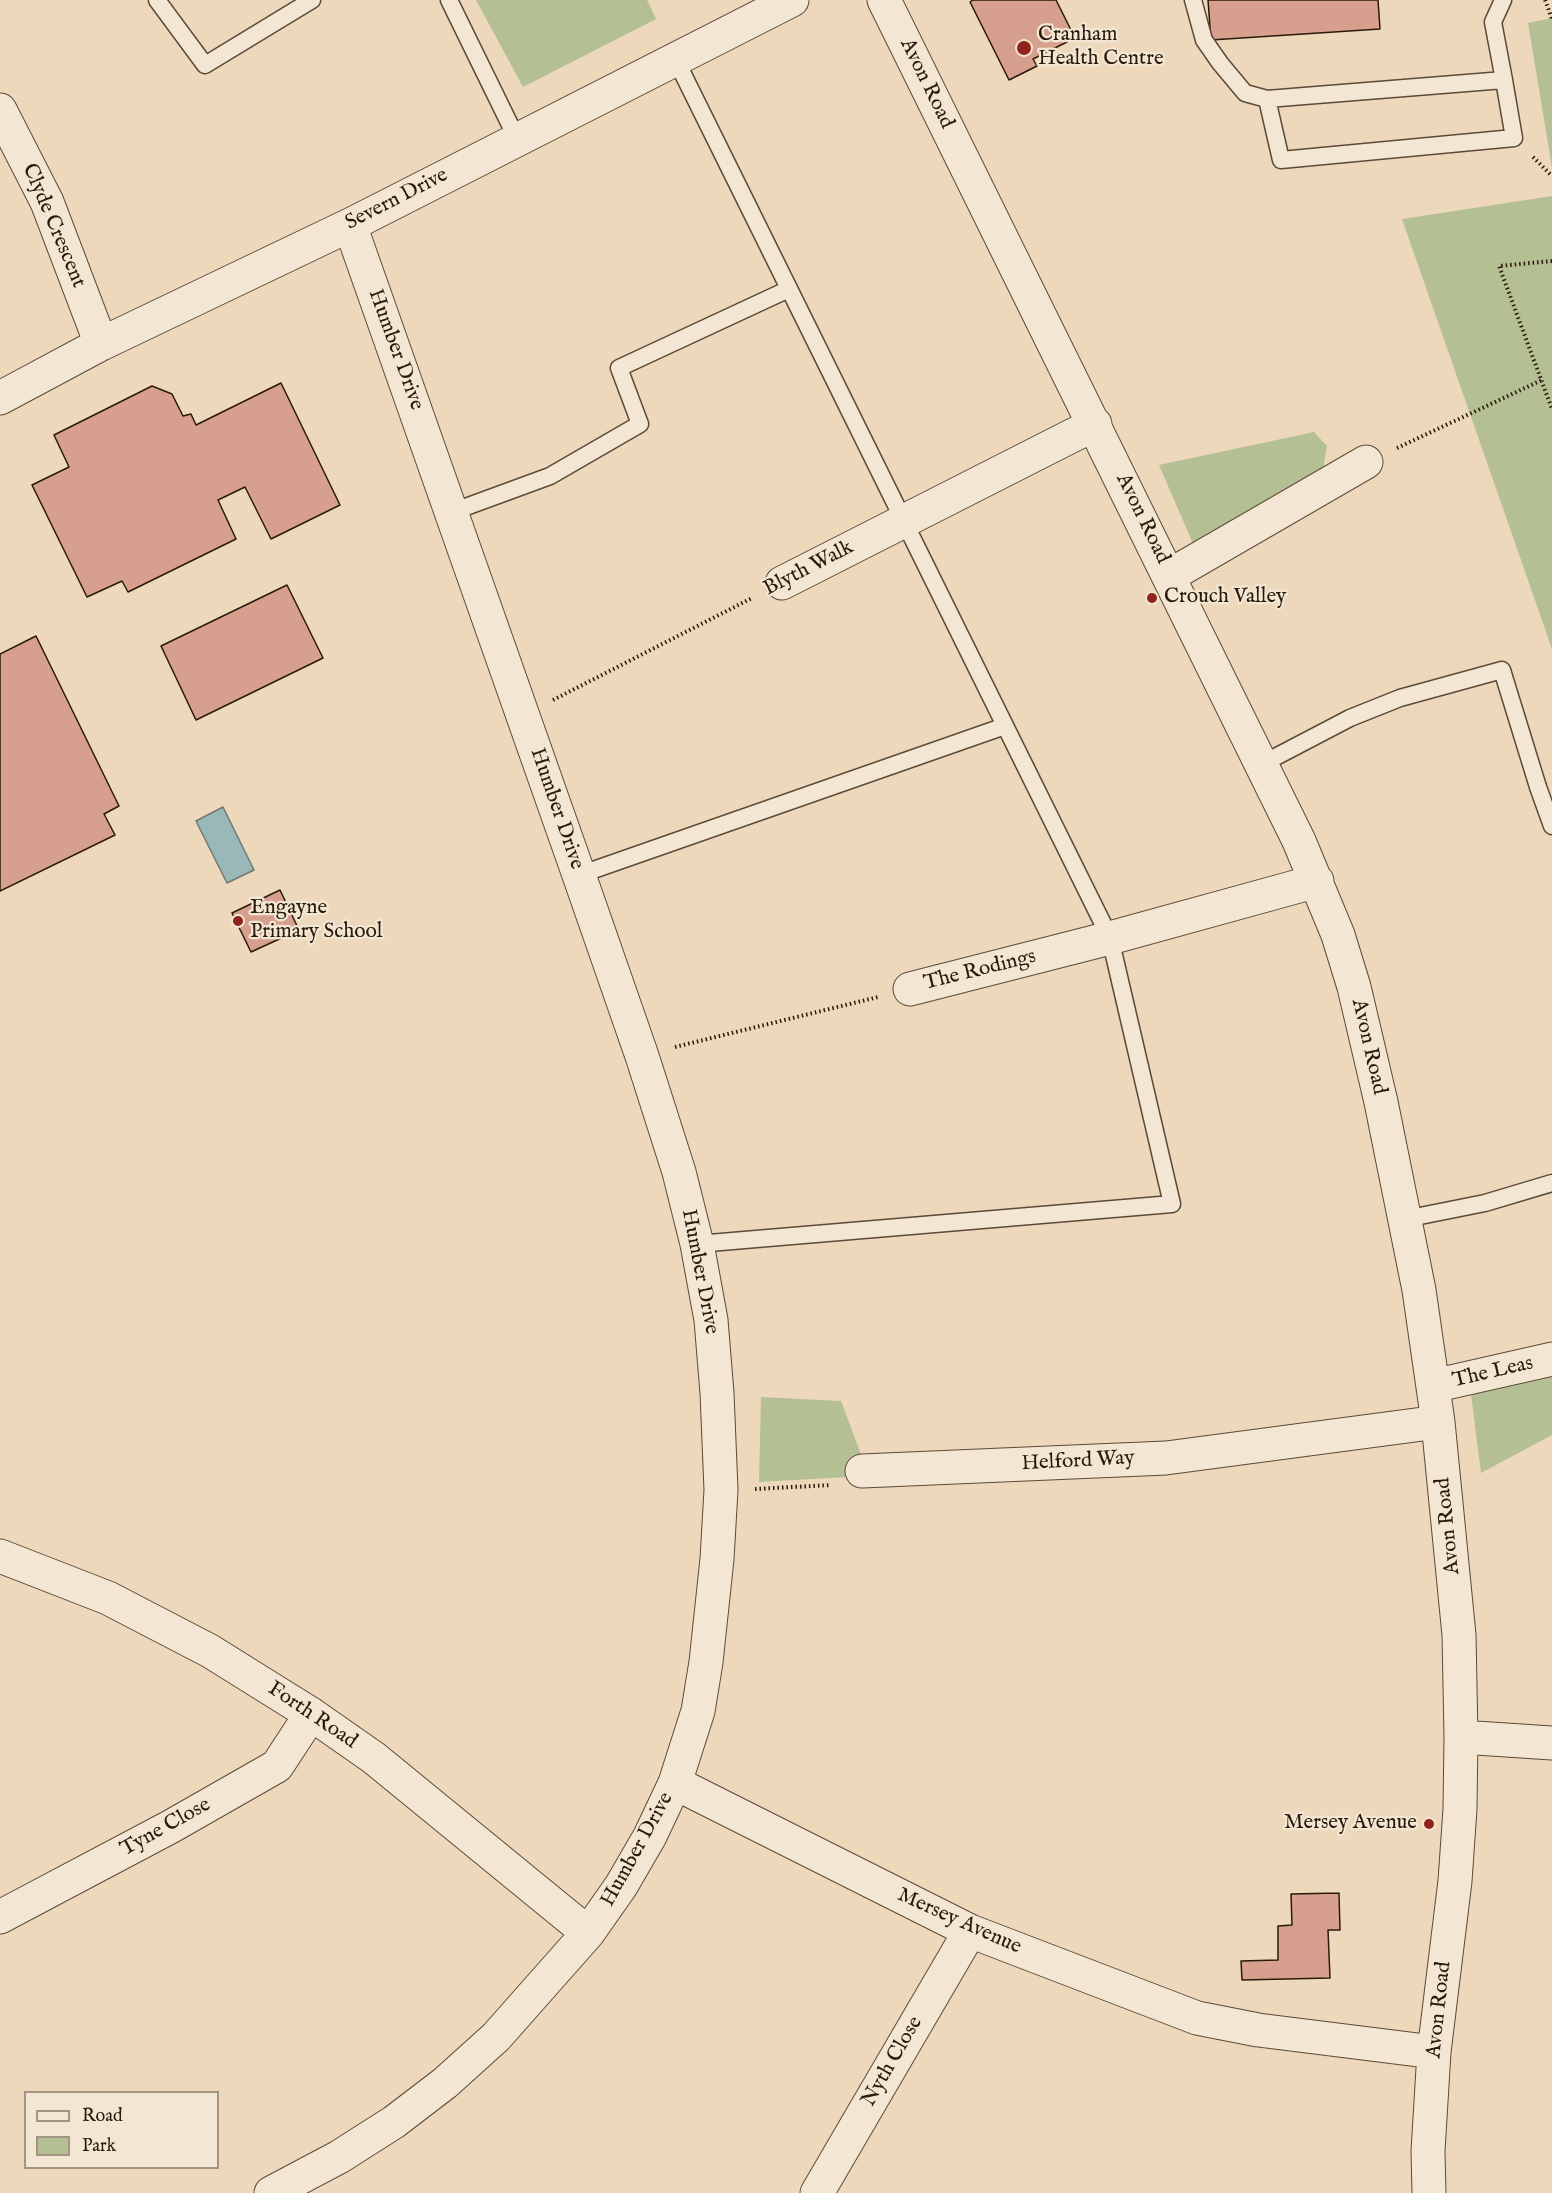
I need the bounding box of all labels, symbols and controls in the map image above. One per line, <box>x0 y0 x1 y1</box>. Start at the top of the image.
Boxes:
place label: Cranham Health Centre <box>1038 23 1164 73</box>
street label: Avon Road <box>893 35 959 133</box>
marker: Cranham Health Centre <box>1015 39 1033 57</box>
street label: Clyde Crescent <box>16 160 90 292</box>
street label: Severn Drive <box>342 163 452 237</box>
street label: Humber Drive <box>361 286 429 414</box>
street label: Avon Road <box>1109 470 1175 568</box>
street label: Blyth Walk <box>760 536 858 602</box>
place label: Crouch Valley <box>1164 585 1286 611</box>
marker: Crouch Valley <box>1145 591 1159 605</box>
street label: Humber Drive <box>523 745 589 873</box>
place label: Engayne Primary School <box>250 896 383 946</box>
marker: Engayne Primary School <box>231 914 245 928</box>
street label: The Rodings <box>921 945 1039 997</box>
street label: Avon Road <box>1345 997 1391 1097</box>
street label: Humber Drive <box>675 1207 723 1337</box>
street label: The Leas <box>1450 1352 1536 1394</box>
street label: Helford Way <box>1021 1446 1135 1478</box>
street label: Avon Road <box>1431 1476 1467 1576</box>
street label: Forth Road <box>262 1677 362 1755</box>
street label: Humber Drive <box>596 1788 680 1912</box>
street label: Tyne Close <box>117 1793 215 1863</box>
place label: Mersey Avenue <box>1284 1811 1417 1837</box>
marker: Mersey Avenue <box>1422 1817 1436 1831</box>
street label: Mersey Avenue <box>893 1883 1025 1961</box>
street label: Avon Road <box>1422 1960 1458 2060</box>
street label: Nyth Close <box>857 2012 929 2112</box>
legend <box>24 2091 219 2169</box>
text: Road <box>82 2105 123 2128</box>
text: Park <box>82 2135 116 2158</box>

